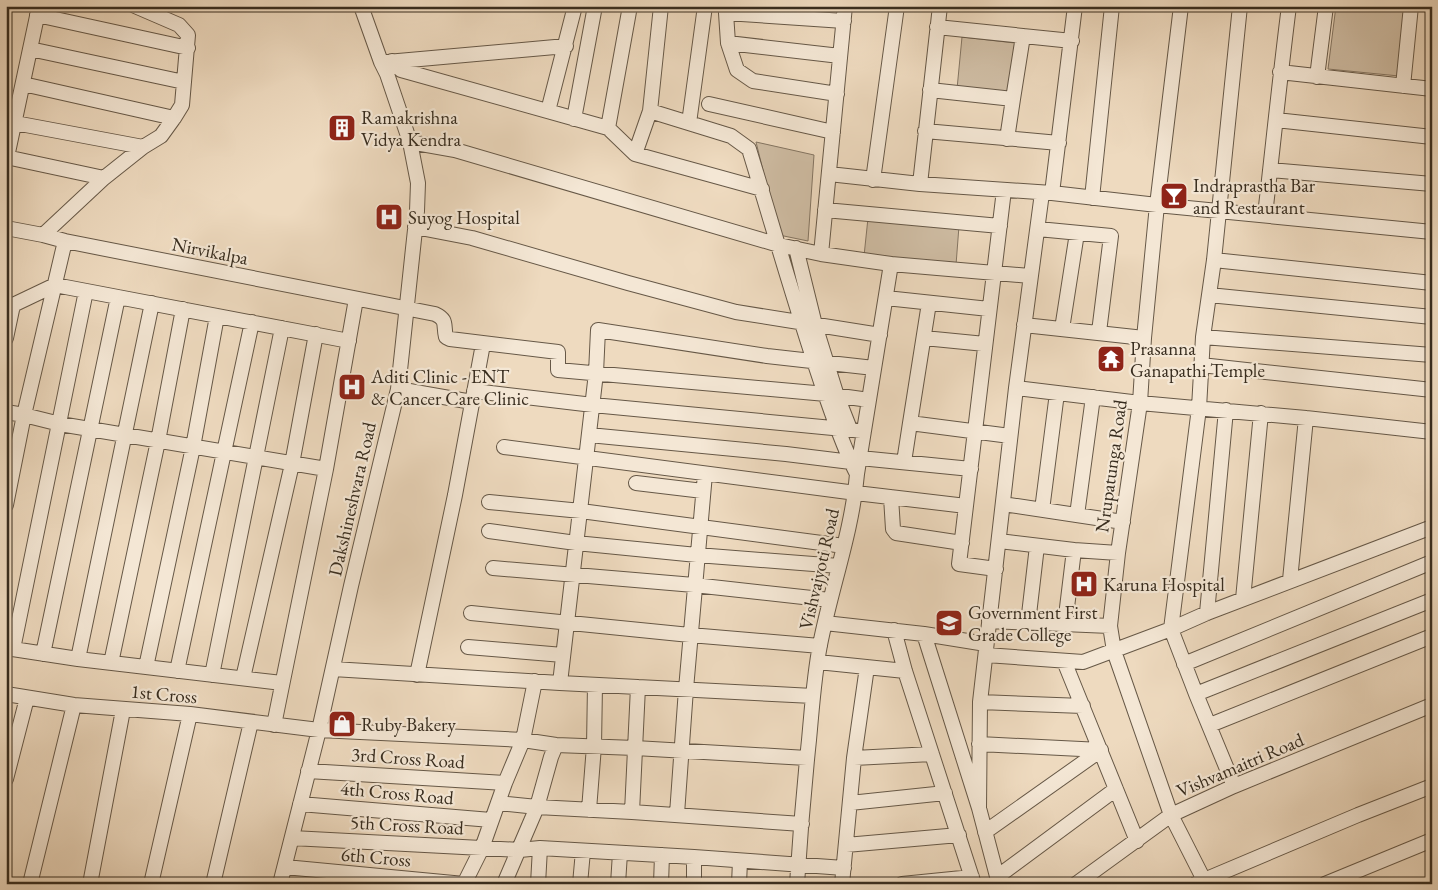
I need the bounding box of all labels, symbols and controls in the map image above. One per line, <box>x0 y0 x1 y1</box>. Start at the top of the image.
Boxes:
place label: Ramakrishna Vidya Kendra <box>361 105 461 152</box>
building icon: Ramakrishna Vidya Kendra <box>327 113 357 143</box>
place label: Indraprastha Bar and Restaurant <box>1193 173 1316 220</box>
bar icon: Indraprastha Bar and Restaurant <box>1159 181 1189 211</box>
hospital icon: Suyog Hospital <box>374 202 404 232</box>
place label: Suyog Hospital <box>408 205 520 230</box>
street label: Nirvikalpa <box>170 231 251 271</box>
place label: Prasanna Ganapathi Temple <box>1130 336 1265 383</box>
temple icon: Prasanna Ganapathi Temple <box>1096 344 1126 374</box>
place label: Aditi Clinic - ENT & Cancer Care Clinic <box>370 364 529 411</box>
hospital icon: Aditi Clinic - ENT & Cancer Care Clinic <box>337 372 367 402</box>
street label: Nrupatunga Road <box>1089 398 1133 534</box>
street label: Dakshineshvara Road <box>322 419 382 578</box>
street label: Vishvajyoti Road <box>793 506 845 632</box>
hospital icon: Karuna Hospital <box>1069 569 1099 599</box>
place label: Karuna Hospital <box>1103 572 1225 597</box>
place label: Government First Grade College <box>968 600 1097 647</box>
school or university icon: Government First Grade College <box>934 608 964 638</box>
street label: 1st Cross <box>130 679 198 709</box>
shop icon: Ruby Bakery <box>327 709 357 739</box>
place label: Ruby Bakery <box>361 712 456 737</box>
street label: Vishvamaitri Road <box>1173 727 1308 803</box>
street label: 3rd Cross Road <box>350 742 466 774</box>
street label: 4th Cross Road <box>339 776 455 810</box>
street label: 5th Cross Road <box>350 810 465 840</box>
street label: 6th Cross <box>340 841 412 873</box>

